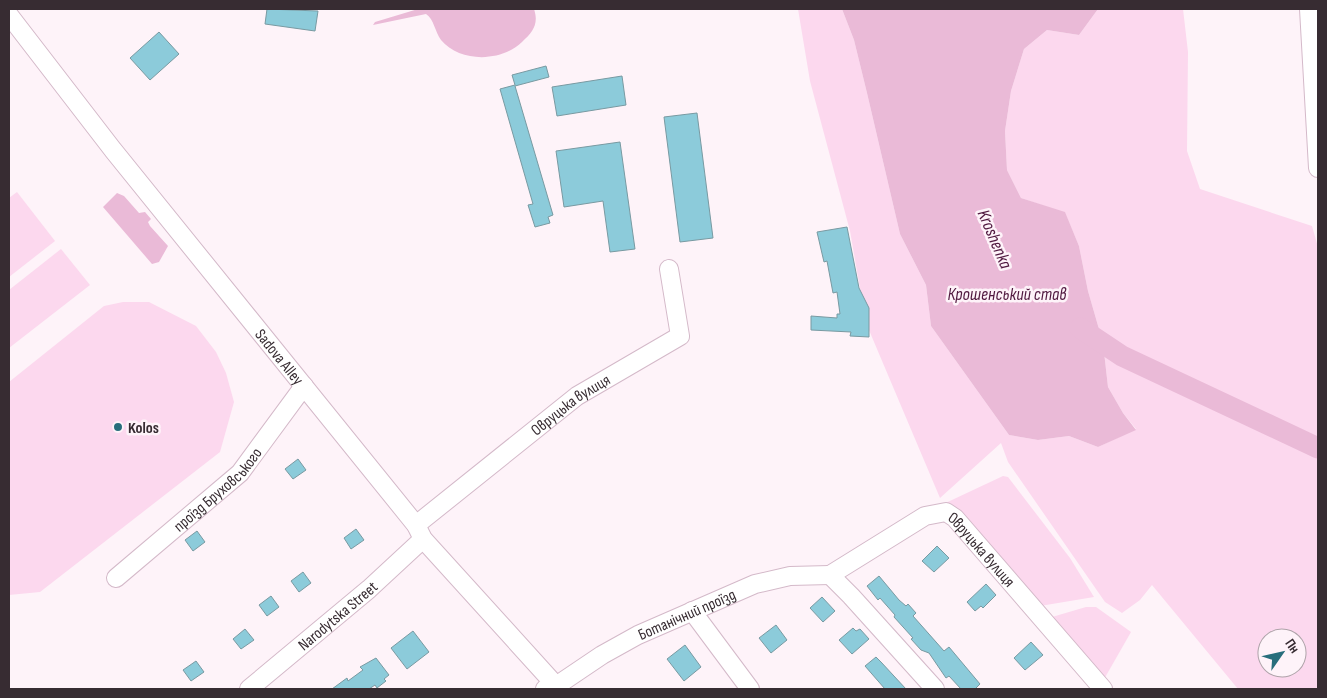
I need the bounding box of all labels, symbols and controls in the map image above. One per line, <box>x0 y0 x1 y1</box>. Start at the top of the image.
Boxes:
water label: Kroshenka <box>973 206 1017 273</box>
water label: Крошенський став <box>947 284 1067 305</box>
street label: Sadova Alley <box>250 326 307 389</box>
street label: Овруцька вулиця <box>528 371 614 440</box>
place label: Kolos <box>128 419 159 438</box>
marker: Kolos <box>112 421 124 433</box>
street label: проїзд Бруховського <box>170 444 267 536</box>
street label: Овруцька вулиця <box>944 508 1018 591</box>
street label: Narodytska Street <box>295 578 382 655</box>
street label: Ботанічний проїзд <box>635 586 739 645</box>
north arrow <box>1257 628 1307 678</box>
text: Пн <box>1282 636 1303 656</box>

